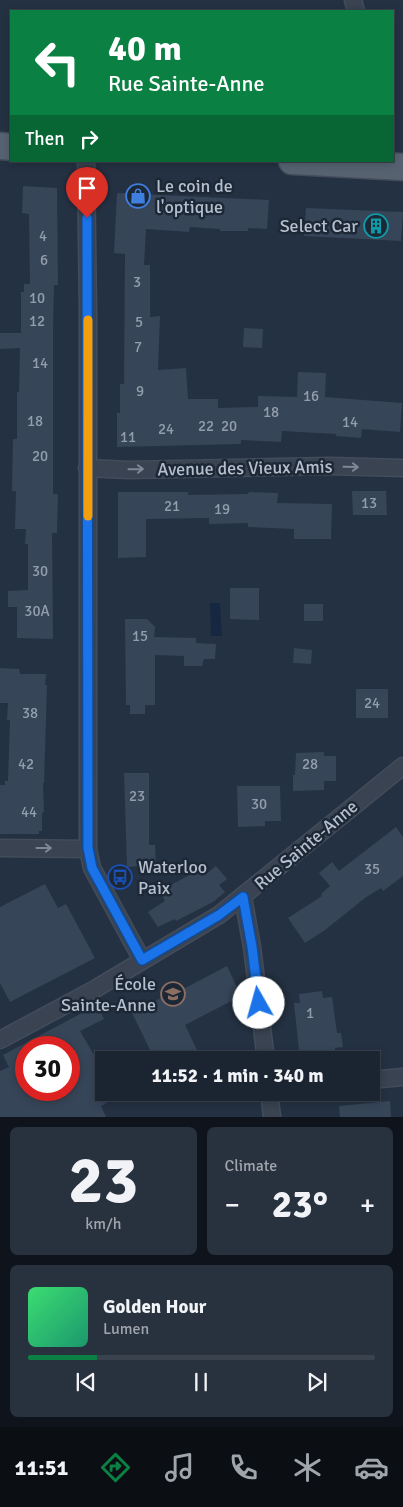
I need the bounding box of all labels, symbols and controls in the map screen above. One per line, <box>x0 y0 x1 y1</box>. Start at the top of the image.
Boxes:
text: 40 m <box>108 27 182 70</box>
icon: left <box>25 30 90 95</box>
text: Rue Sainte-Anne <box>108 70 265 97</box>
icon: right <box>75 125 103 153</box>
text: Then <box>25 127 65 151</box>
pin <box>66 167 108 218</box>
icon: arrive <box>73 174 101 202</box>
place label: Le coin de l'optique <box>156 175 233 218</box>
shop icon: Le coin de l'optique <box>125 183 151 209</box>
building icon: Select Car <box>363 213 389 239</box>
place label: Select Car <box>280 215 358 237</box>
house number: 4 <box>39 227 47 245</box>
house number: 6 <box>40 251 48 269</box>
house number: 3 <box>133 273 141 291</box>
house number: 10 <box>29 289 45 307</box>
house number: 12 <box>29 312 45 330</box>
house number: 5 <box>135 313 143 331</box>
house number: 7 <box>134 338 142 356</box>
house number: 14 <box>32 354 48 372</box>
house number: 9 <box>136 382 144 400</box>
house number: 16 <box>303 387 319 405</box>
house number: 18 <box>263 403 279 421</box>
house number: 18 <box>27 412 43 430</box>
house number: 14 <box>342 413 358 431</box>
house number: 22 <box>198 417 214 435</box>
house number: 20 <box>221 417 237 435</box>
house number: 24 <box>158 420 174 438</box>
house number: 11 <box>120 428 136 446</box>
house number: 20 <box>32 447 48 465</box>
street label: Avenue des Vieux Amis <box>157 455 333 481</box>
one-way arrow <box>342 462 359 472</box>
one-way arrow <box>128 465 144 474</box>
house number: 13 <box>361 494 377 512</box>
house number: 21 <box>164 497 180 515</box>
house number: 19 <box>214 500 230 518</box>
house number: 30 <box>32 562 48 580</box>
house number: 30A <box>24 602 50 620</box>
house number: 15 <box>132 627 148 645</box>
house number: 24 <box>364 694 380 712</box>
house number: 38 <box>22 704 38 722</box>
house number: 42 <box>18 755 34 773</box>
house number: 28 <box>302 755 318 773</box>
house number: 23 <box>129 787 145 805</box>
street label: Rue Sainte-Anne <box>250 795 362 895</box>
house number: 30 <box>251 795 267 813</box>
house number: 44 <box>21 803 37 821</box>
one-way arrow <box>36 843 52 853</box>
place label: Waterloo Paix <box>138 856 207 899</box>
house number: 35 <box>364 860 380 878</box>
bus stop icon: Waterloo Paix <box>107 864 133 890</box>
place label: École Sainte-Anne <box>61 973 156 1016</box>
position arrow <box>232 976 284 1028</box>
school or university icon: École Sainte-Anne <box>160 981 186 1007</box>
house number: 1 <box>306 1004 314 1022</box>
speed limit sign: 30 <box>15 1036 80 1101</box>
text: 11:52 · 1 min · 340 m <box>151 1064 324 1088</box>
text: 23 <box>68 1141 138 1221</box>
text: Climate <box>225 1156 277 1176</box>
text: 23° <box>272 1181 328 1228</box>
text: − <box>225 1188 240 1222</box>
text: + <box>360 1188 375 1222</box>
text: km/h <box>85 1214 121 1234</box>
text: Golden Hour <box>103 1295 206 1319</box>
text: Lumen <box>103 1319 149 1339</box>
icon: previous <box>72 1368 100 1396</box>
icon: pause <box>187 1368 215 1396</box>
icon: next <box>303 1368 331 1396</box>
icon: directions <box>98 1450 133 1485</box>
icon: music <box>162 1450 197 1485</box>
icon: phone <box>226 1450 261 1485</box>
icon: climate <box>290 1450 325 1485</box>
icon: car <box>354 1450 389 1485</box>
text: 11:51 <box>15 1454 69 1481</box>

